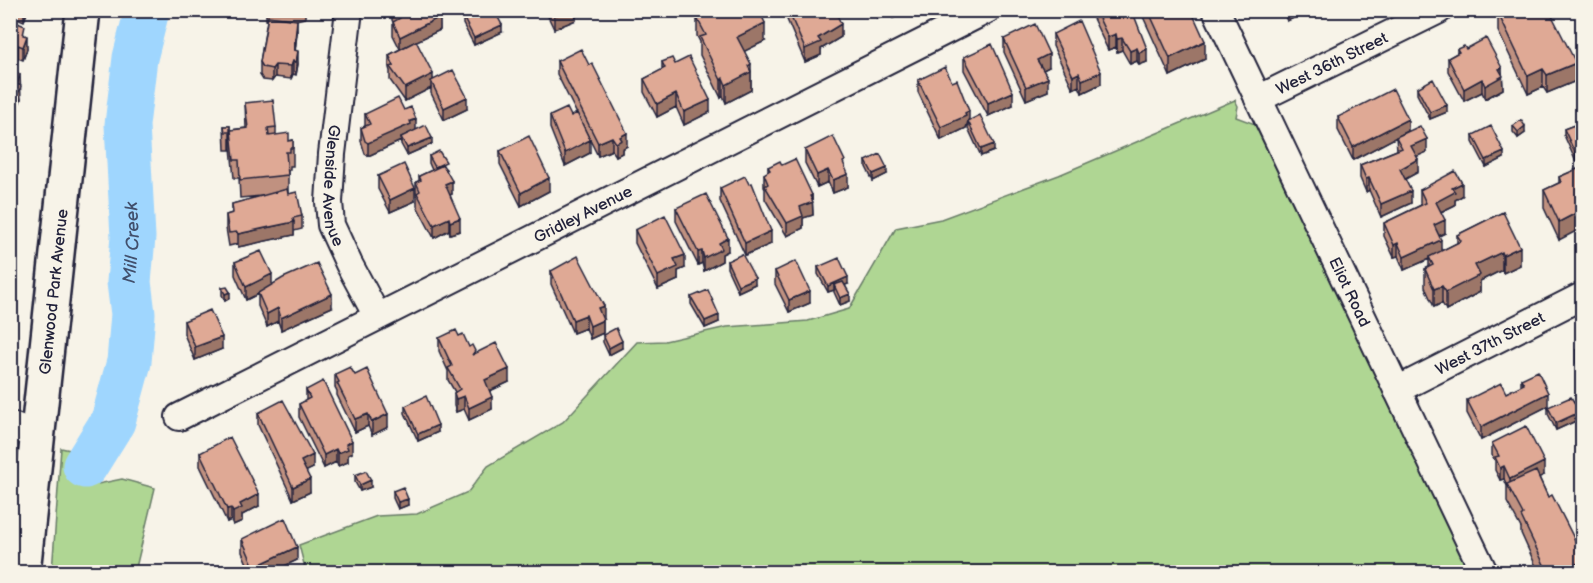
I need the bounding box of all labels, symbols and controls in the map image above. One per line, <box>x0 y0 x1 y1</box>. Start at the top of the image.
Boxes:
street label: West 36th Street <box>1273 29 1391 100</box>
street label: Glenside Avenue <box>318 124 348 250</box>
street label: Gridley Avenue <box>531 182 636 248</box>
water label: Mill Creek <box>119 200 144 284</box>
street label: Glenwood Park Avenue <box>36 208 73 376</box>
street label: Eliot Road <box>1324 254 1374 330</box>
street label: West 37th Street <box>1433 309 1548 380</box>

